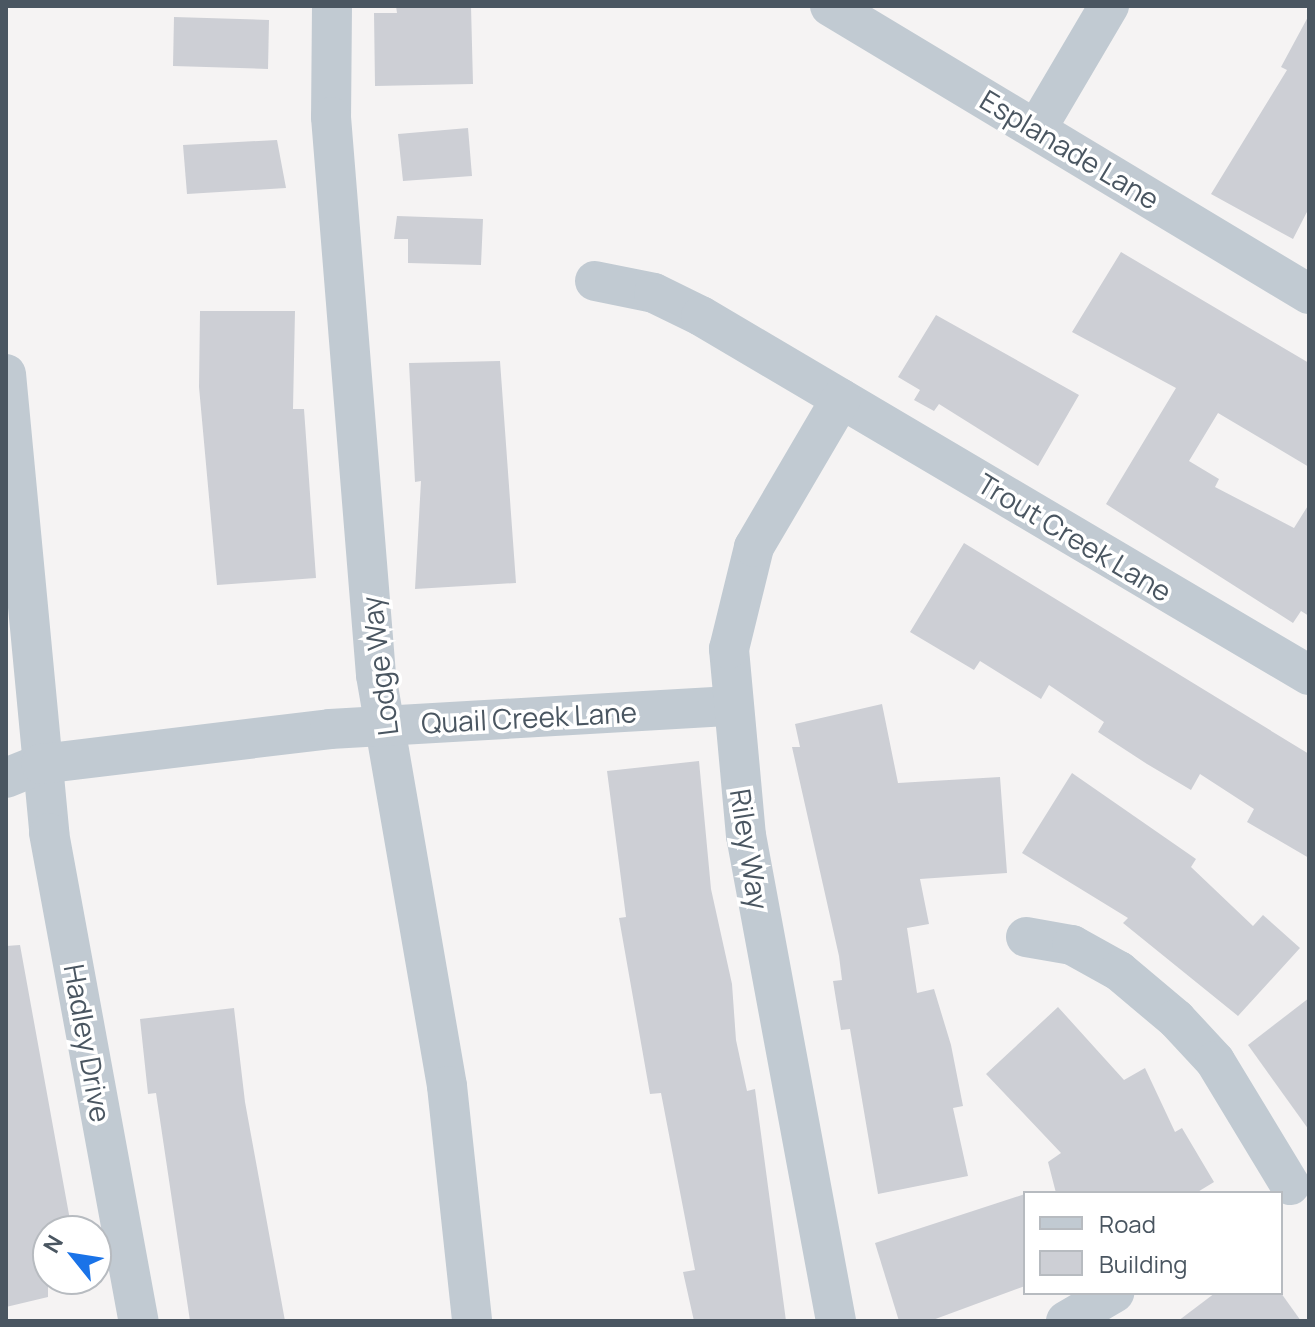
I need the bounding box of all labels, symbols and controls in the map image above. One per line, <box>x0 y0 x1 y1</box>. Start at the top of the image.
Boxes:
street label: Esplanade Lane <box>974 82 1166 216</box>
street label: Trout Creek Lane <box>972 466 1178 608</box>
street label: Lodge Way <box>354 594 404 738</box>
street label: Quail Creek Lane <box>420 695 638 739</box>
street label: Riley Way <box>724 786 776 912</box>
street label: Hadley Drive <box>58 961 118 1125</box>
legend <box>1023 1191 1283 1295</box>
text: Road <box>1099 1207 1156 1240</box>
north arrow <box>32 1215 112 1295</box>
text: N <box>36 1230 70 1258</box>
text: Building <box>1099 1247 1187 1280</box>

